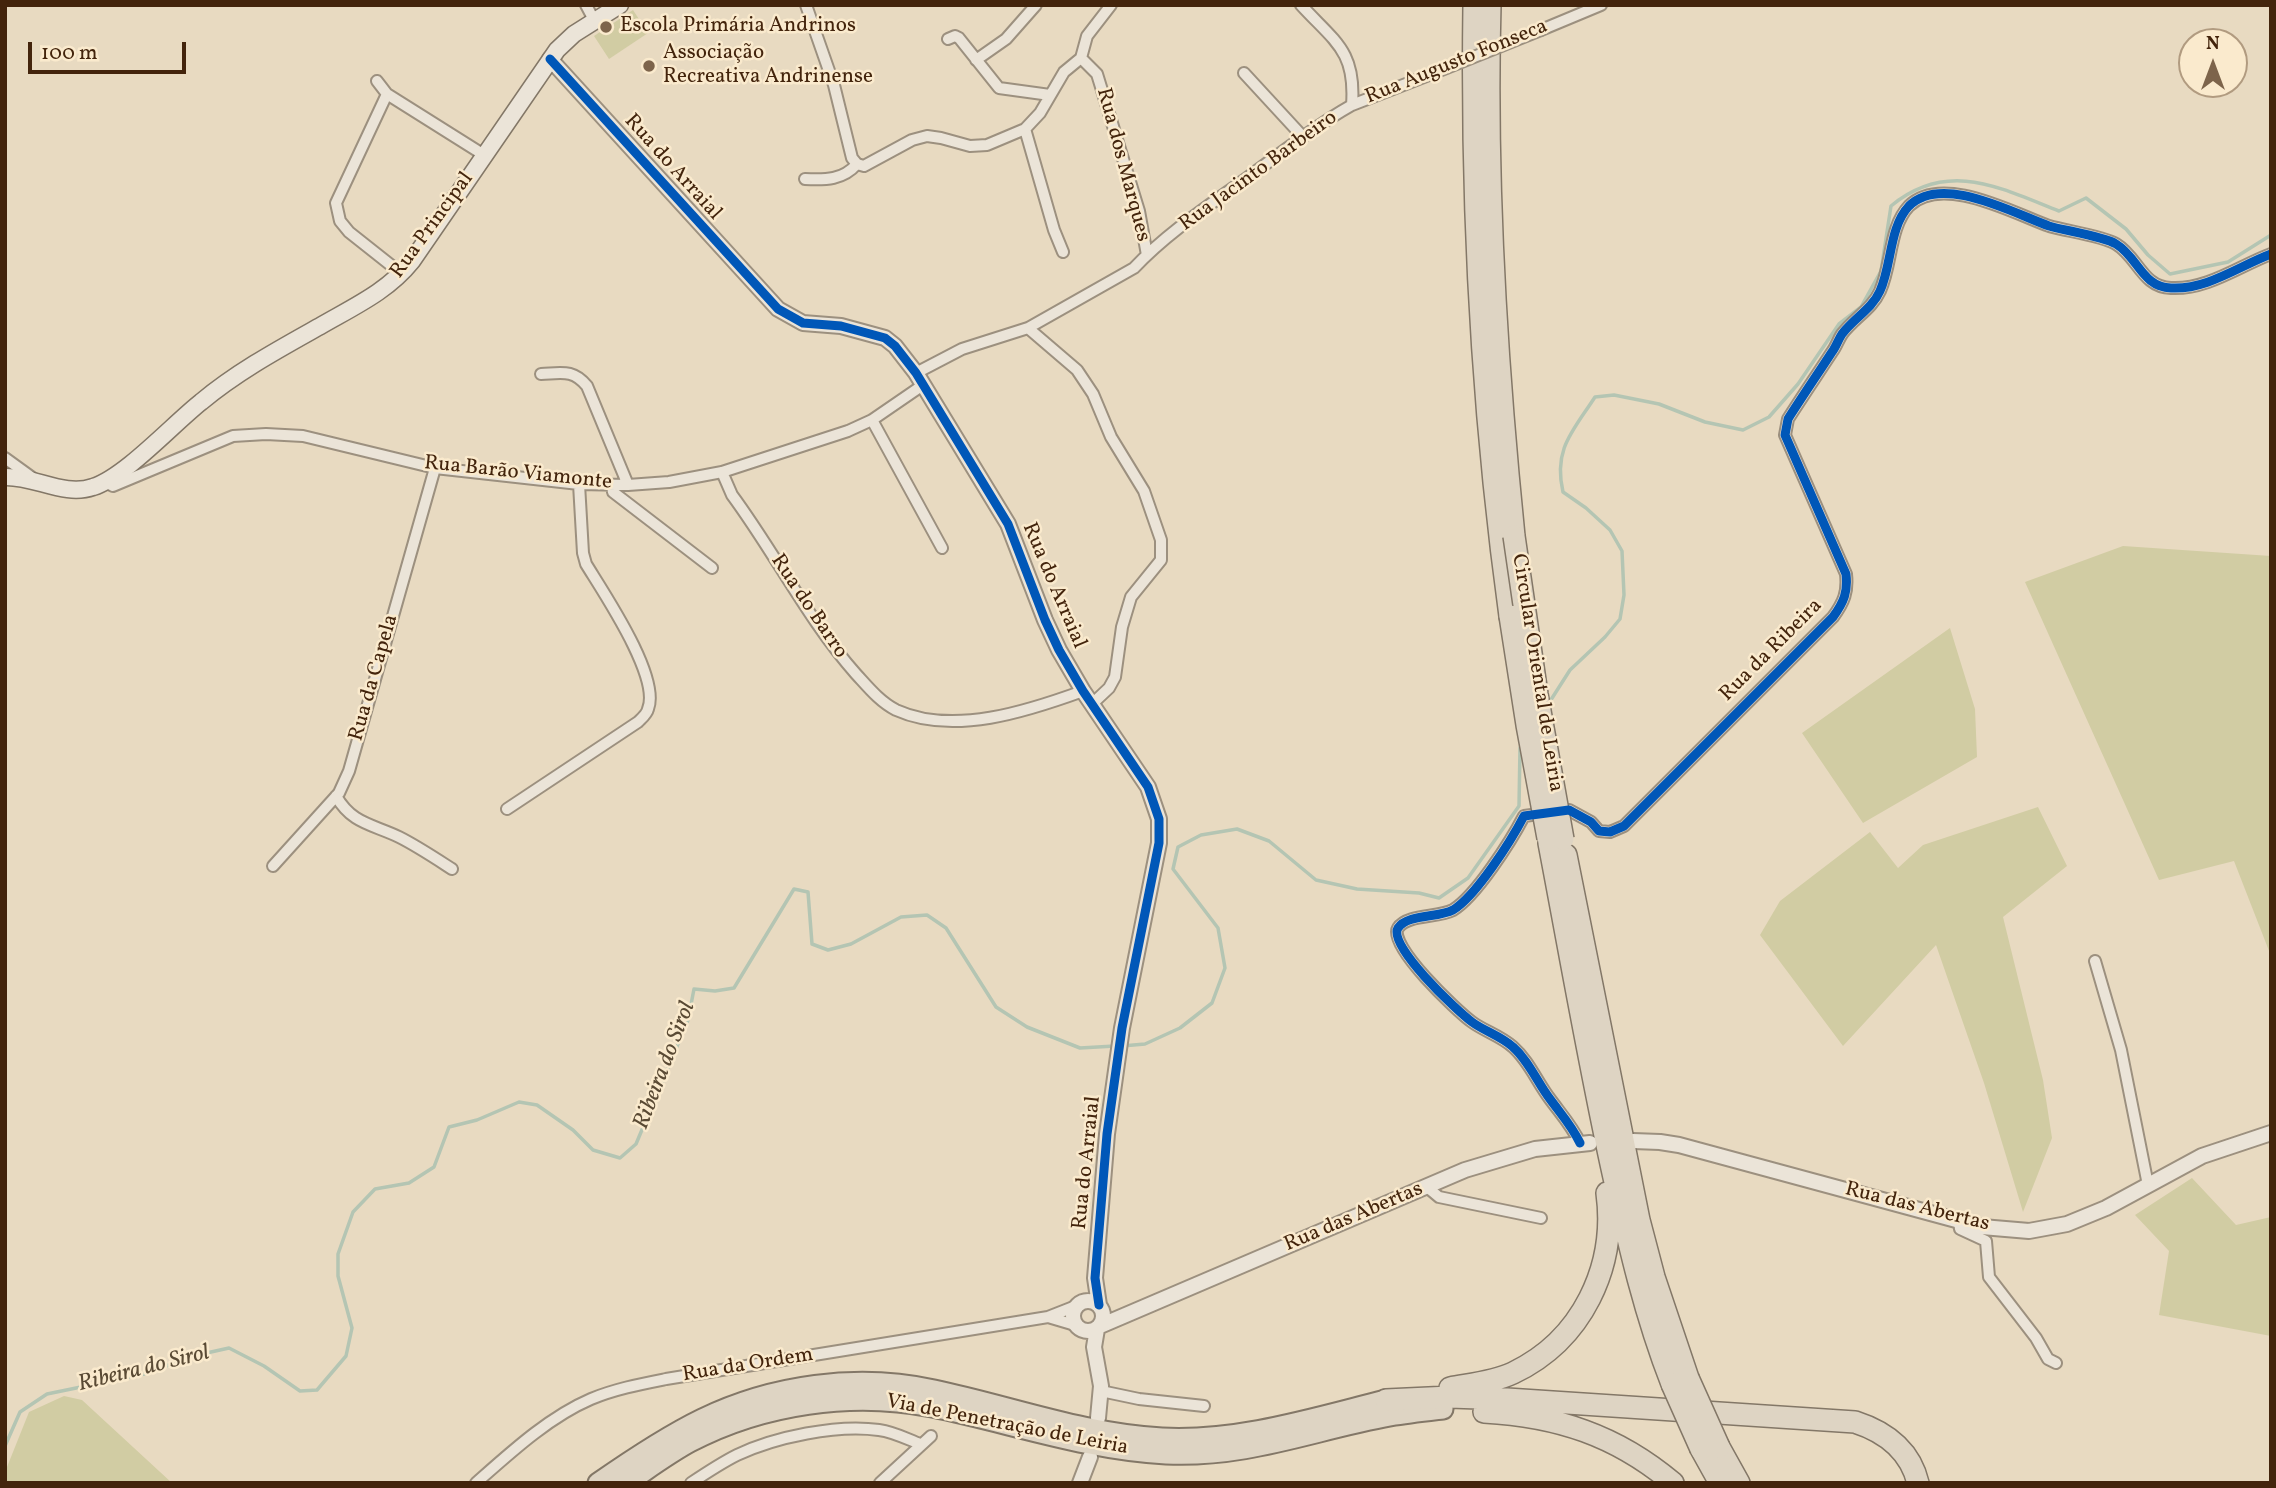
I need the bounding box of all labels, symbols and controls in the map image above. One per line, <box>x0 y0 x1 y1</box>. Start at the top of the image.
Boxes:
place label: Escola Primária Andrinos <box>620 14 856 40</box>
street label: Rua Augusto Fonseca <box>1362 15 1552 111</box>
marker: Escola Primária Andrinos <box>598 19 614 35</box>
scale bar <box>32 28 189 72</box>
north arrow <box>2178 28 2248 98</box>
text: N <box>2206 31 2220 57</box>
text: 100 m <box>41 39 98 68</box>
place label: Associação Recreativa Andrinense <box>663 41 873 91</box>
marker: Associação Recreativa Andrinense <box>641 58 657 74</box>
street label: Rua dos Marques <box>1089 85 1155 245</box>
street label: Rua Jacinto Barbeiro <box>1175 106 1343 238</box>
street label: Rua do Arraial <box>618 110 726 226</box>
street label: Rua Principal <box>386 168 480 284</box>
street label: Rua Barão Viamonte <box>423 452 613 496</box>
street label: Rua do Arraial <box>1015 519 1091 653</box>
street label: Rua do Barro <box>764 550 852 664</box>
street label: Circular Oriental de Leiria <box>1505 552 1567 794</box>
street label: Rua da Ribeira <box>1715 594 1829 708</box>
street label: Rua da Capela <box>345 612 405 744</box>
water label: Ribeira do Sirol <box>629 998 703 1134</box>
street label: Rua do Arraial <box>1068 1095 1108 1231</box>
street label: Rua das Abertas <box>1281 1177 1427 1259</box>
street label: Rua das Abertas <box>1842 1178 1992 1238</box>
water label: Ribeira do Sirol <box>75 1340 213 1400</box>
street label: Rua da Ordem <box>681 1343 815 1389</box>
street label: Via de Penetração de Leiria <box>884 1390 1130 1462</box>

